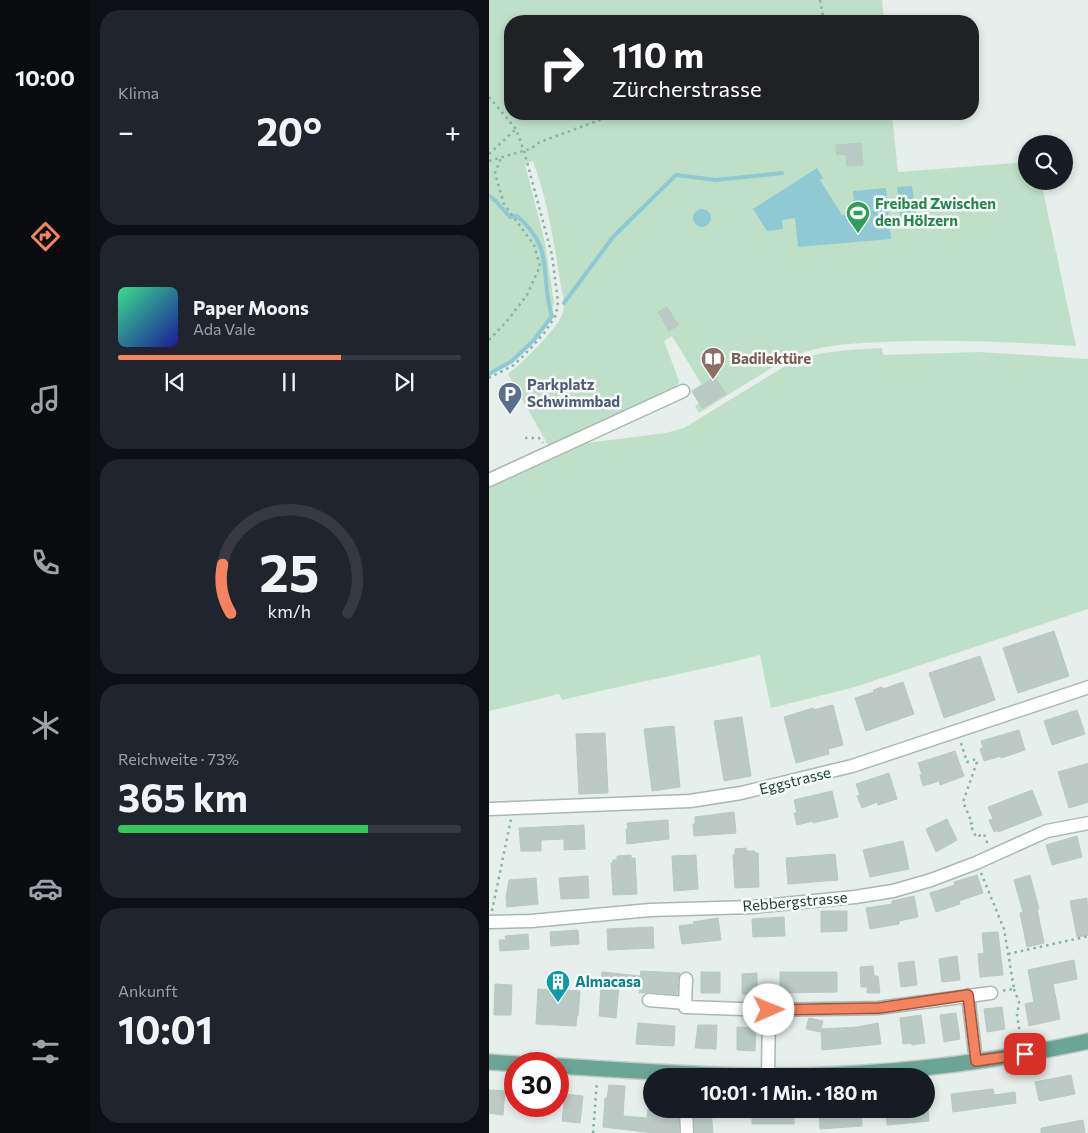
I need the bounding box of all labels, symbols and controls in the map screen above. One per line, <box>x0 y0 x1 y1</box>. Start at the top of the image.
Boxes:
text: 110 m <box>612 32 704 75</box>
icon: right <box>529 35 594 100</box>
text: 10:00 <box>15 64 75 91</box>
text: Zürcherstrasse <box>612 75 762 102</box>
text: Klima <box>118 83 159 102</box>
text: 20° <box>256 107 322 154</box>
text: − <box>118 114 134 148</box>
text: + <box>445 114 461 148</box>
map controls <box>1018 135 1073 190</box>
button: search <box>1018 135 1073 190</box>
place label: Freibad Zwischen den Hölzern <box>875 194 996 229</box>
sports icon: Freibad Zwischen den Hölzern <box>845 200 871 234</box>
icon: directions <box>28 219 63 254</box>
text: Paper Moons <box>193 296 309 319</box>
text: Ada Vale <box>193 319 255 338</box>
library icon: Badilektüre <box>700 346 726 380</box>
place label: Badilektüre <box>731 349 811 367</box>
icon: previous <box>161 368 189 396</box>
icon: pause <box>275 368 303 396</box>
icon: next <box>390 368 418 396</box>
place label: Parkplatz Schwimmbad <box>527 375 620 410</box>
parking icon: Parkplatz Schwimmbad <box>497 381 523 415</box>
icon: music <box>28 382 63 417</box>
text: 25 <box>260 539 319 603</box>
icon: phone <box>28 545 63 580</box>
text: km/h <box>268 600 311 622</box>
icon: climate <box>28 708 63 743</box>
text: Reichweite · 73% <box>118 749 239 768</box>
street label: Eggstrasse <box>757 762 833 798</box>
text: 365 km <box>118 773 248 820</box>
icon: car <box>28 871 63 906</box>
street label: Rebbergstrasse <box>742 887 848 915</box>
building icon: Almacasa <box>545 969 571 1003</box>
place label: Almacasa <box>575 972 641 990</box>
text: Ankunft <box>118 981 178 1000</box>
position arrow <box>742 983 794 1035</box>
text: 10:01 <box>118 1005 213 1052</box>
pin <box>1004 1033 1046 1075</box>
icon: filters <box>28 1034 63 1069</box>
icon: arrive <box>1011 1040 1039 1068</box>
speed limit sign: 30 <box>504 1052 569 1117</box>
text: 10:01 · 1 Min. · 180 m <box>700 1081 878 1104</box>

